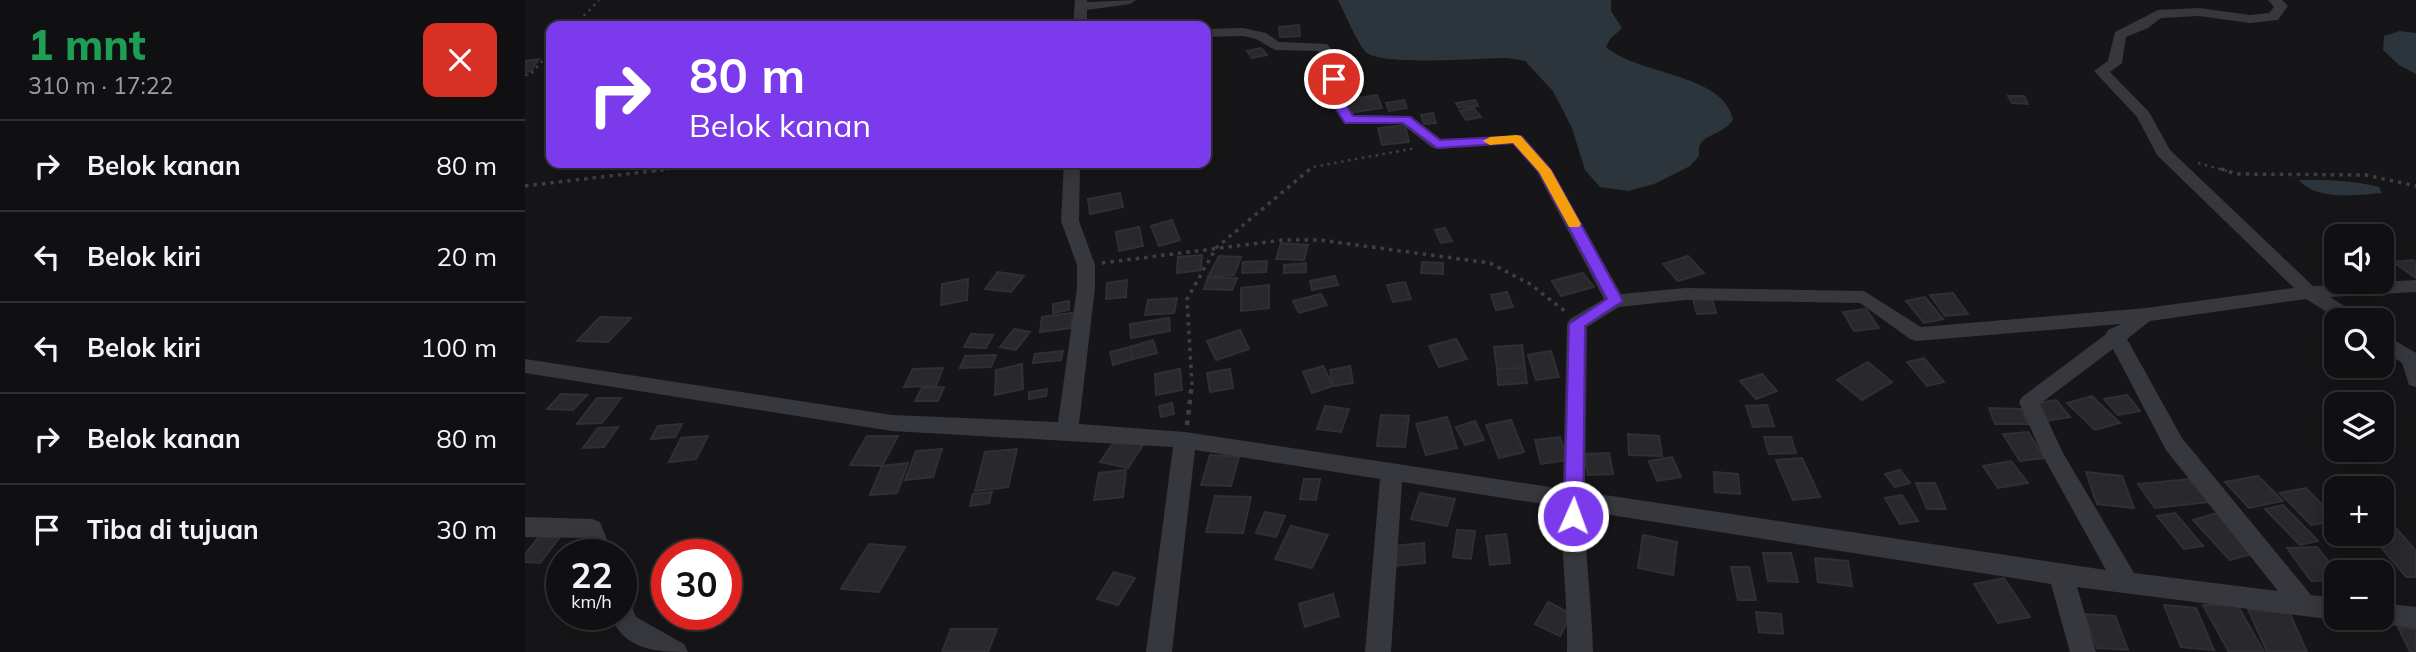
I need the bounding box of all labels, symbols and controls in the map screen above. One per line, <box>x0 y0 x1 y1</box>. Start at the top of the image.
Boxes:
text: 1 mnt <box>28 18 146 71</box>
button: close <box>423 23 497 97</box>
text: 80 m <box>689 44 805 105</box>
icon: right <box>574 49 665 140</box>
pin <box>1304 49 1364 109</box>
icon: arrive <box>1315 60 1353 98</box>
text: 310 m · 17:22 <box>28 71 173 100</box>
text: Belok kanan <box>689 105 871 145</box>
icon: right <box>28 147 66 185</box>
text: Belok kanan <box>87 149 241 182</box>
text: 80 m <box>436 149 497 182</box>
map controls <box>2324 224 2394 630</box>
button: sound <box>2324 224 2394 294</box>
icon: left <box>28 238 66 276</box>
text: Belok kiri <box>87 240 201 273</box>
text: 20 m <box>436 240 497 273</box>
button: search <box>2324 308 2394 378</box>
icon: left <box>28 329 66 367</box>
text: Belok kiri <box>87 331 201 364</box>
text: 100 m <box>421 331 497 364</box>
button: layers <box>2324 392 2394 462</box>
icon: right <box>28 420 66 458</box>
text: Belok kanan <box>87 422 241 455</box>
text: 80 m <box>436 422 497 455</box>
button: + <box>2324 476 2394 546</box>
position arrow <box>1536 479 1610 553</box>
icon: arrive <box>28 511 66 549</box>
text: Tiba di tujuan <box>87 513 259 546</box>
text: 30 m <box>436 513 497 546</box>
speed limit sign: 30 <box>651 539 742 630</box>
text: 22 <box>570 553 613 597</box>
button: − <box>2324 560 2394 630</box>
text: km/h <box>571 590 612 613</box>

